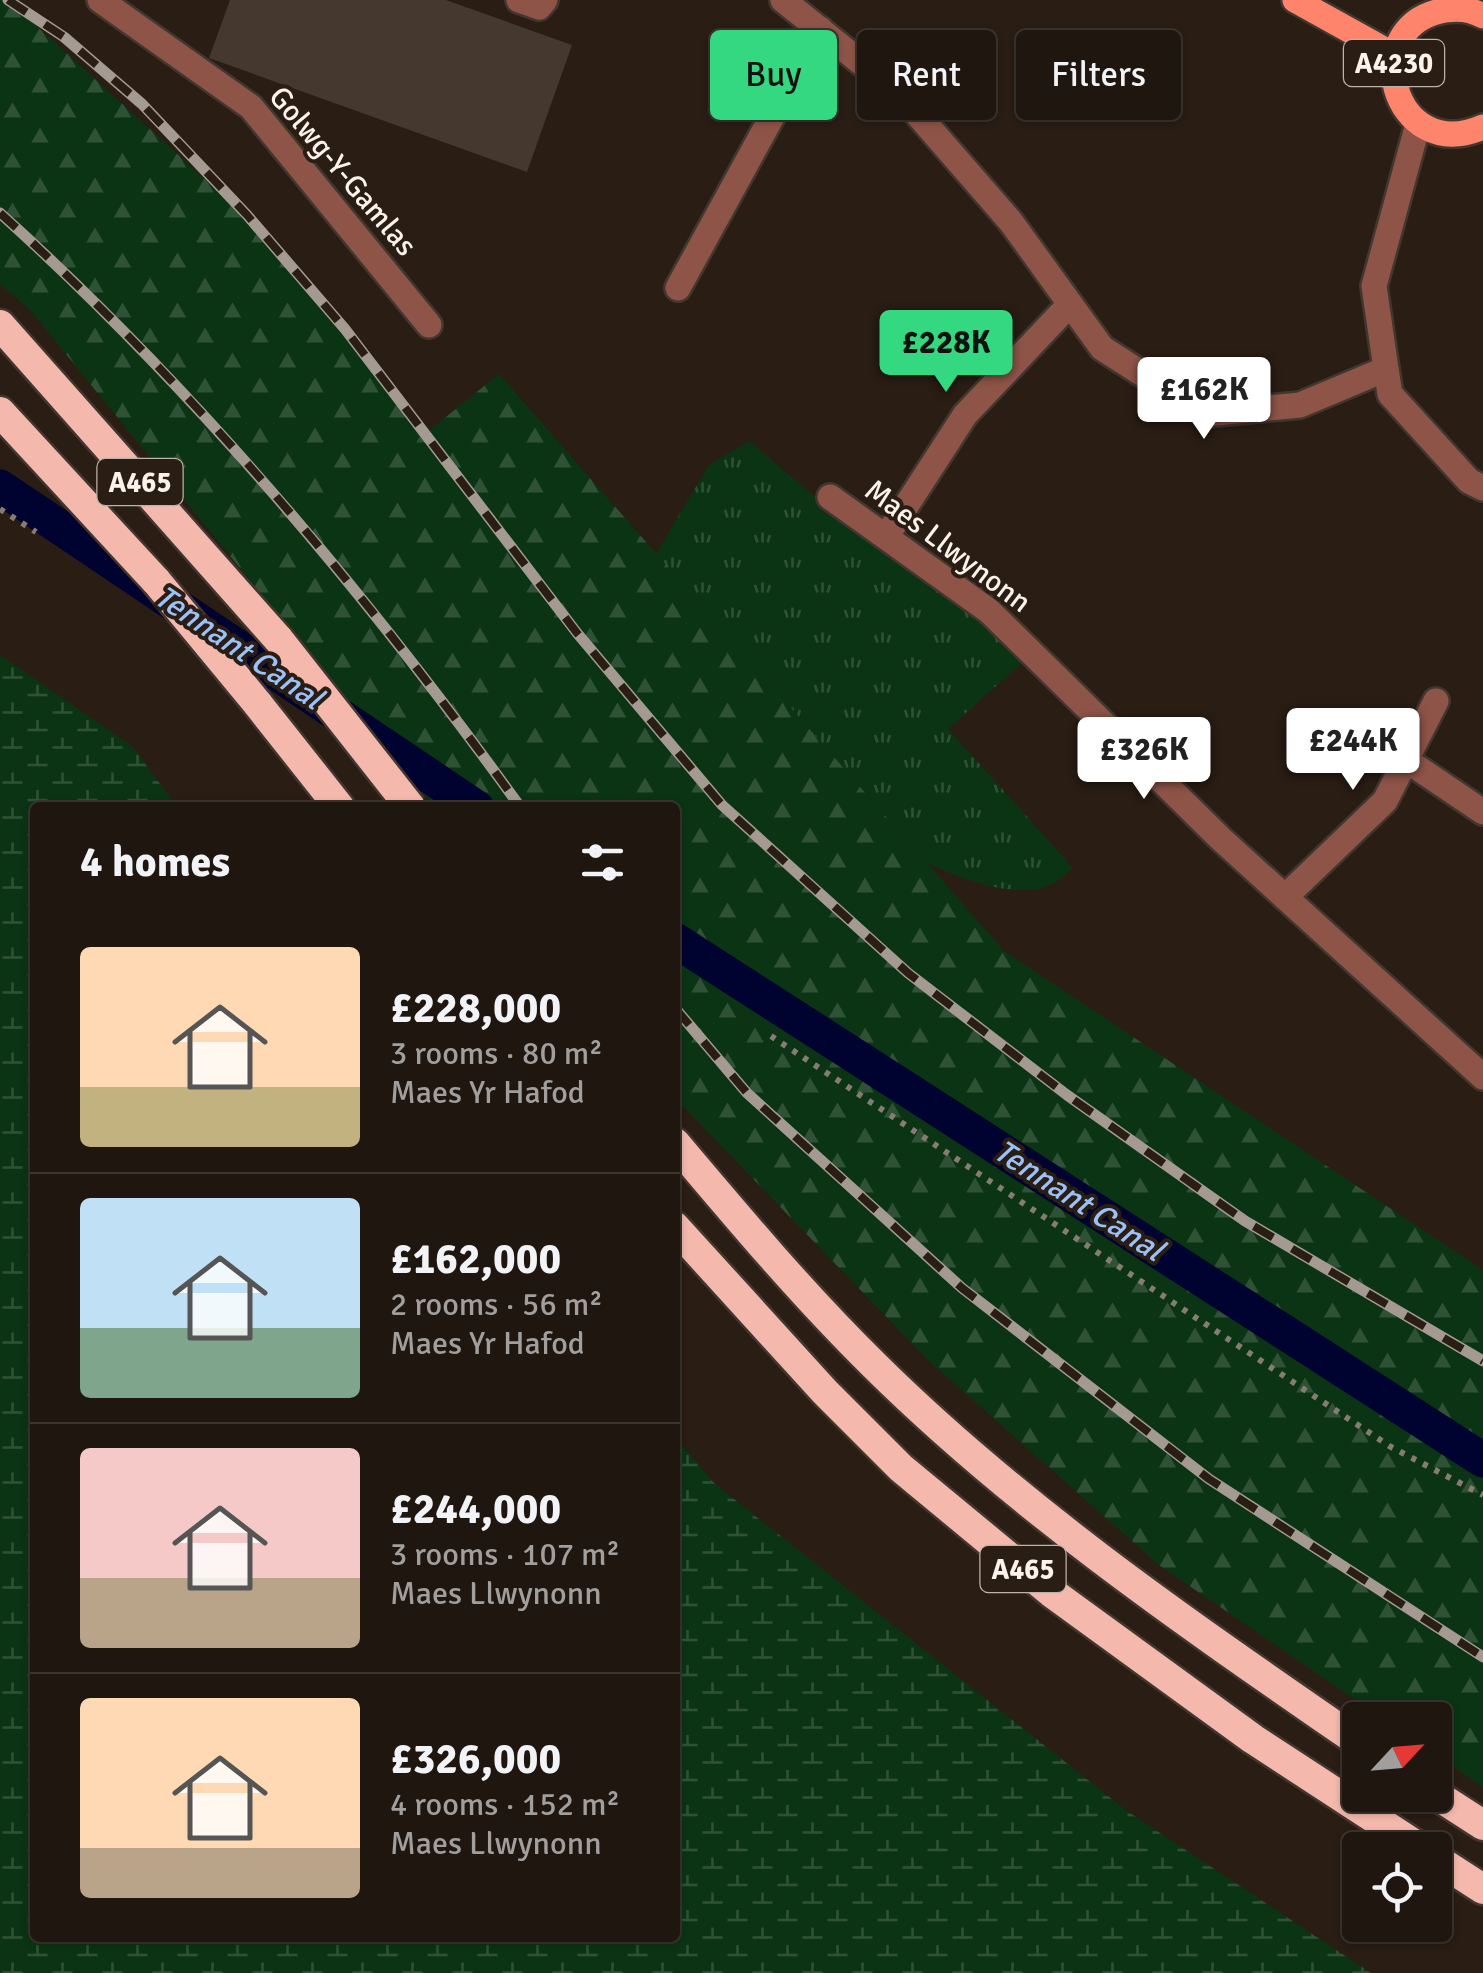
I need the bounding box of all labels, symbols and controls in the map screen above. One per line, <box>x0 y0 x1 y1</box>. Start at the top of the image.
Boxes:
chip: Buy <box>710 30 837 120</box>
chip: Rent <box>857 30 996 120</box>
chip: Filters <box>1016 30 1181 120</box>
road number: A4230 <box>1344 40 1444 86</box>
street label: Golwg-Y-Gamlas <box>261 79 424 264</box>
pin: £228K <box>876 310 1016 395</box>
text: £228K <box>902 323 990 362</box>
pin: £162K <box>1134 357 1274 442</box>
text: £162K <box>1160 370 1248 409</box>
road number: A465 <box>98 459 182 505</box>
street label: Maes Llwynonn <box>857 472 1038 621</box>
water label: Tennant Canal <box>147 577 332 719</box>
pin: £244K <box>1283 708 1423 793</box>
pin: £326K <box>1074 717 1214 802</box>
text: £244K <box>1309 721 1397 760</box>
text: £326K <box>1100 730 1188 769</box>
icon: filters <box>575 835 630 890</box>
text: 4 homes <box>80 837 230 888</box>
text: £228,000 <box>390 983 561 1034</box>
icon: home <box>160 987 280 1107</box>
text: 3 rooms · 80 m² <box>390 1034 603 1073</box>
text: Maes Yr Hafod <box>390 1073 585 1112</box>
water label: Tennant Canal <box>987 1131 1173 1271</box>
text: £162,000 <box>390 1234 561 1285</box>
icon: home <box>160 1238 280 1358</box>
text: 2 rooms · 56 m² <box>390 1285 603 1324</box>
text: Maes Yr Hafod <box>390 1324 585 1363</box>
text: £244,000 <box>390 1484 561 1535</box>
icon: home <box>160 1488 280 1608</box>
text: 3 rooms · 107 m² <box>390 1535 620 1574</box>
road number: A465 <box>980 1546 1066 1592</box>
text: Maes Llwynonn <box>390 1574 602 1613</box>
north arrow <box>1342 1702 1452 1812</box>
map controls <box>1342 1702 1452 1942</box>
text: £326,000 <box>390 1734 561 1785</box>
icon: home <box>160 1738 280 1858</box>
text: 4 rooms · 152 m² <box>390 1785 620 1824</box>
text: Maes Llwynonn <box>390 1824 602 1863</box>
button: locate <box>1342 1832 1452 1942</box>

